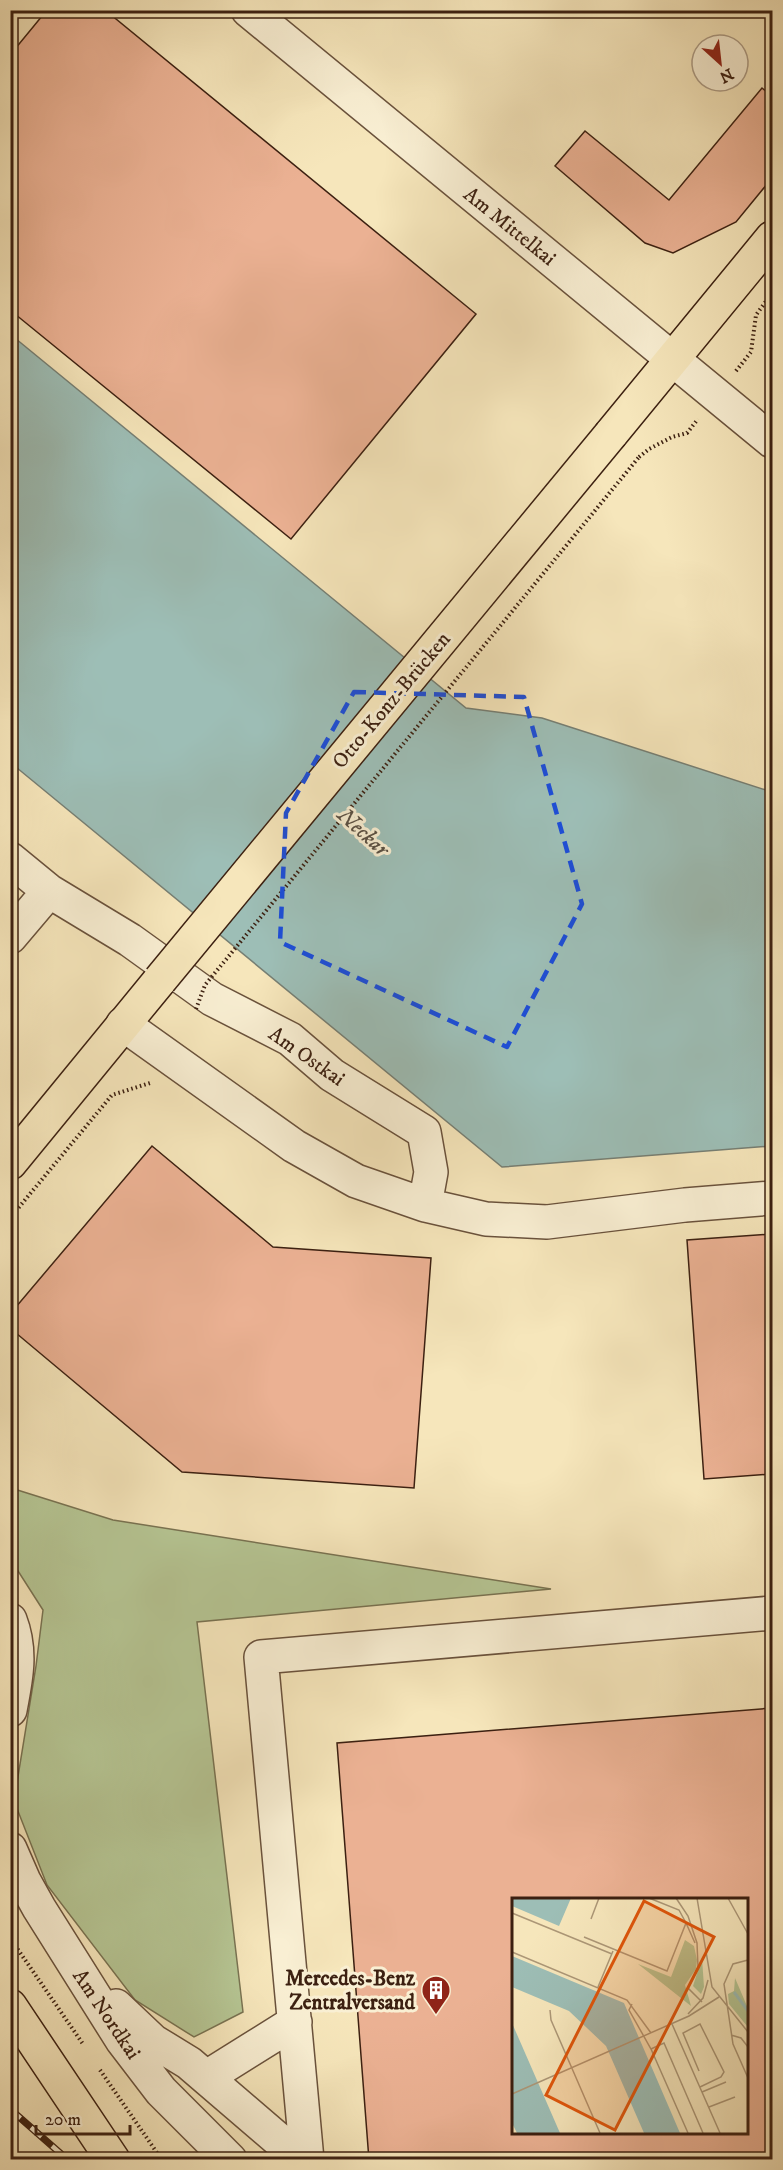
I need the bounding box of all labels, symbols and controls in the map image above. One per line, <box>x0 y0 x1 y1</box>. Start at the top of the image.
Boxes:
north arrow <box>690 33 750 93</box>
text: N <box>716 64 737 87</box>
street label: Am Mittelkai <box>458 182 561 272</box>
street label: Otto-Konz-Brücken <box>327 627 457 774</box>
water label: Neckar <box>330 801 396 864</box>
street label: Am Ostkai <box>263 1021 350 1092</box>
inset map <box>512 1898 747 2134</box>
street label: Am Nordkai <box>66 1964 146 2065</box>
place label: Mercedes-Benz Zentralversand <box>285 1966 416 2016</box>
building icon: Mercedes-Benz Zentralversand <box>420 1974 452 2016</box>
scale bar <box>36 2098 130 2136</box>
text: 20 m <box>45 2109 81 2131</box>

